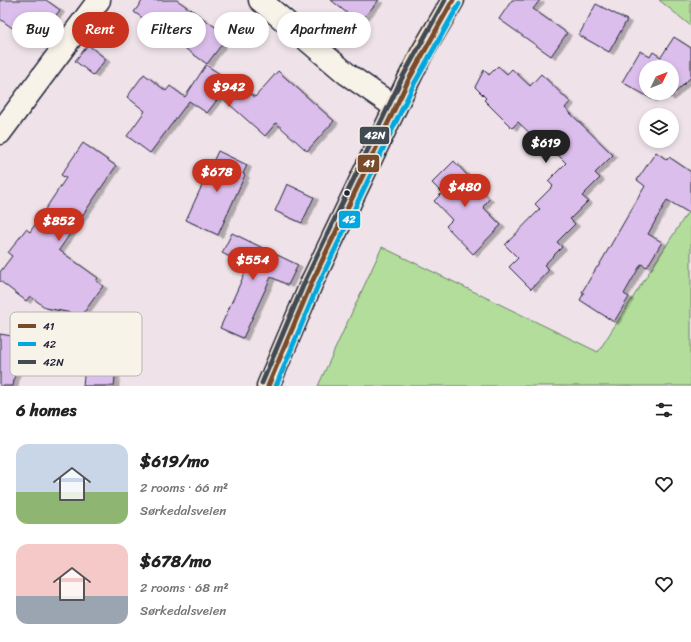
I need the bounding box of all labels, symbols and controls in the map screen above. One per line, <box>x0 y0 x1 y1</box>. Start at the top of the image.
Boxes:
chip: Buy <box>12 12 64 48</box>
chip: Rent <box>72 12 129 48</box>
chip: Filters <box>137 12 206 48</box>
chip: New <box>214 12 269 48</box>
chip: Apartment <box>277 12 371 48</box>
north arrow <box>639 60 679 100</box>
map controls <box>639 60 679 148</box>
pin: $942 <box>205 74 253 108</box>
text: $942 <box>213 75 245 98</box>
button: layers <box>639 108 679 148</box>
line badge: 42N <box>359 126 390 145</box>
text: 42N <box>364 126 386 145</box>
pin: $619 <box>522 130 570 164</box>
text: $619 <box>531 131 561 154</box>
line badge: 41 <box>357 154 380 173</box>
text: 41 <box>362 154 375 173</box>
pin: $678 <box>193 159 241 193</box>
text: $678 <box>201 160 233 183</box>
pin: $480 <box>441 174 489 208</box>
text: $480 <box>449 175 481 198</box>
unlabelled marker <box>342 188 352 198</box>
pin: $852 <box>35 208 83 242</box>
text: $852 <box>43 209 75 232</box>
line badge: 42 <box>338 210 361 229</box>
text: 42 <box>341 210 356 229</box>
pin: $554 <box>229 247 277 281</box>
text: $554 <box>237 248 269 271</box>
legend <box>10 312 142 376</box>
text: 41 <box>43 317 55 336</box>
text: 42 <box>43 335 57 354</box>
text: 42N <box>43 353 64 372</box>
text: 6 homes <box>16 395 76 425</box>
icon: filters <box>653 399 675 421</box>
text: $619/mo <box>140 446 209 476</box>
icon: home <box>48 460 96 508</box>
icon: heart <box>653 473 675 495</box>
text: 2 rooms · 66 m² <box>140 476 228 499</box>
text: Sørkedalsveien <box>140 499 226 522</box>
text: $678/mo <box>140 546 211 576</box>
icon: home <box>48 560 96 608</box>
icon: heart <box>653 573 675 595</box>
text: 2 rooms · 68 m² <box>140 576 229 599</box>
text: Sørkedalsveien <box>140 599 226 622</box>

